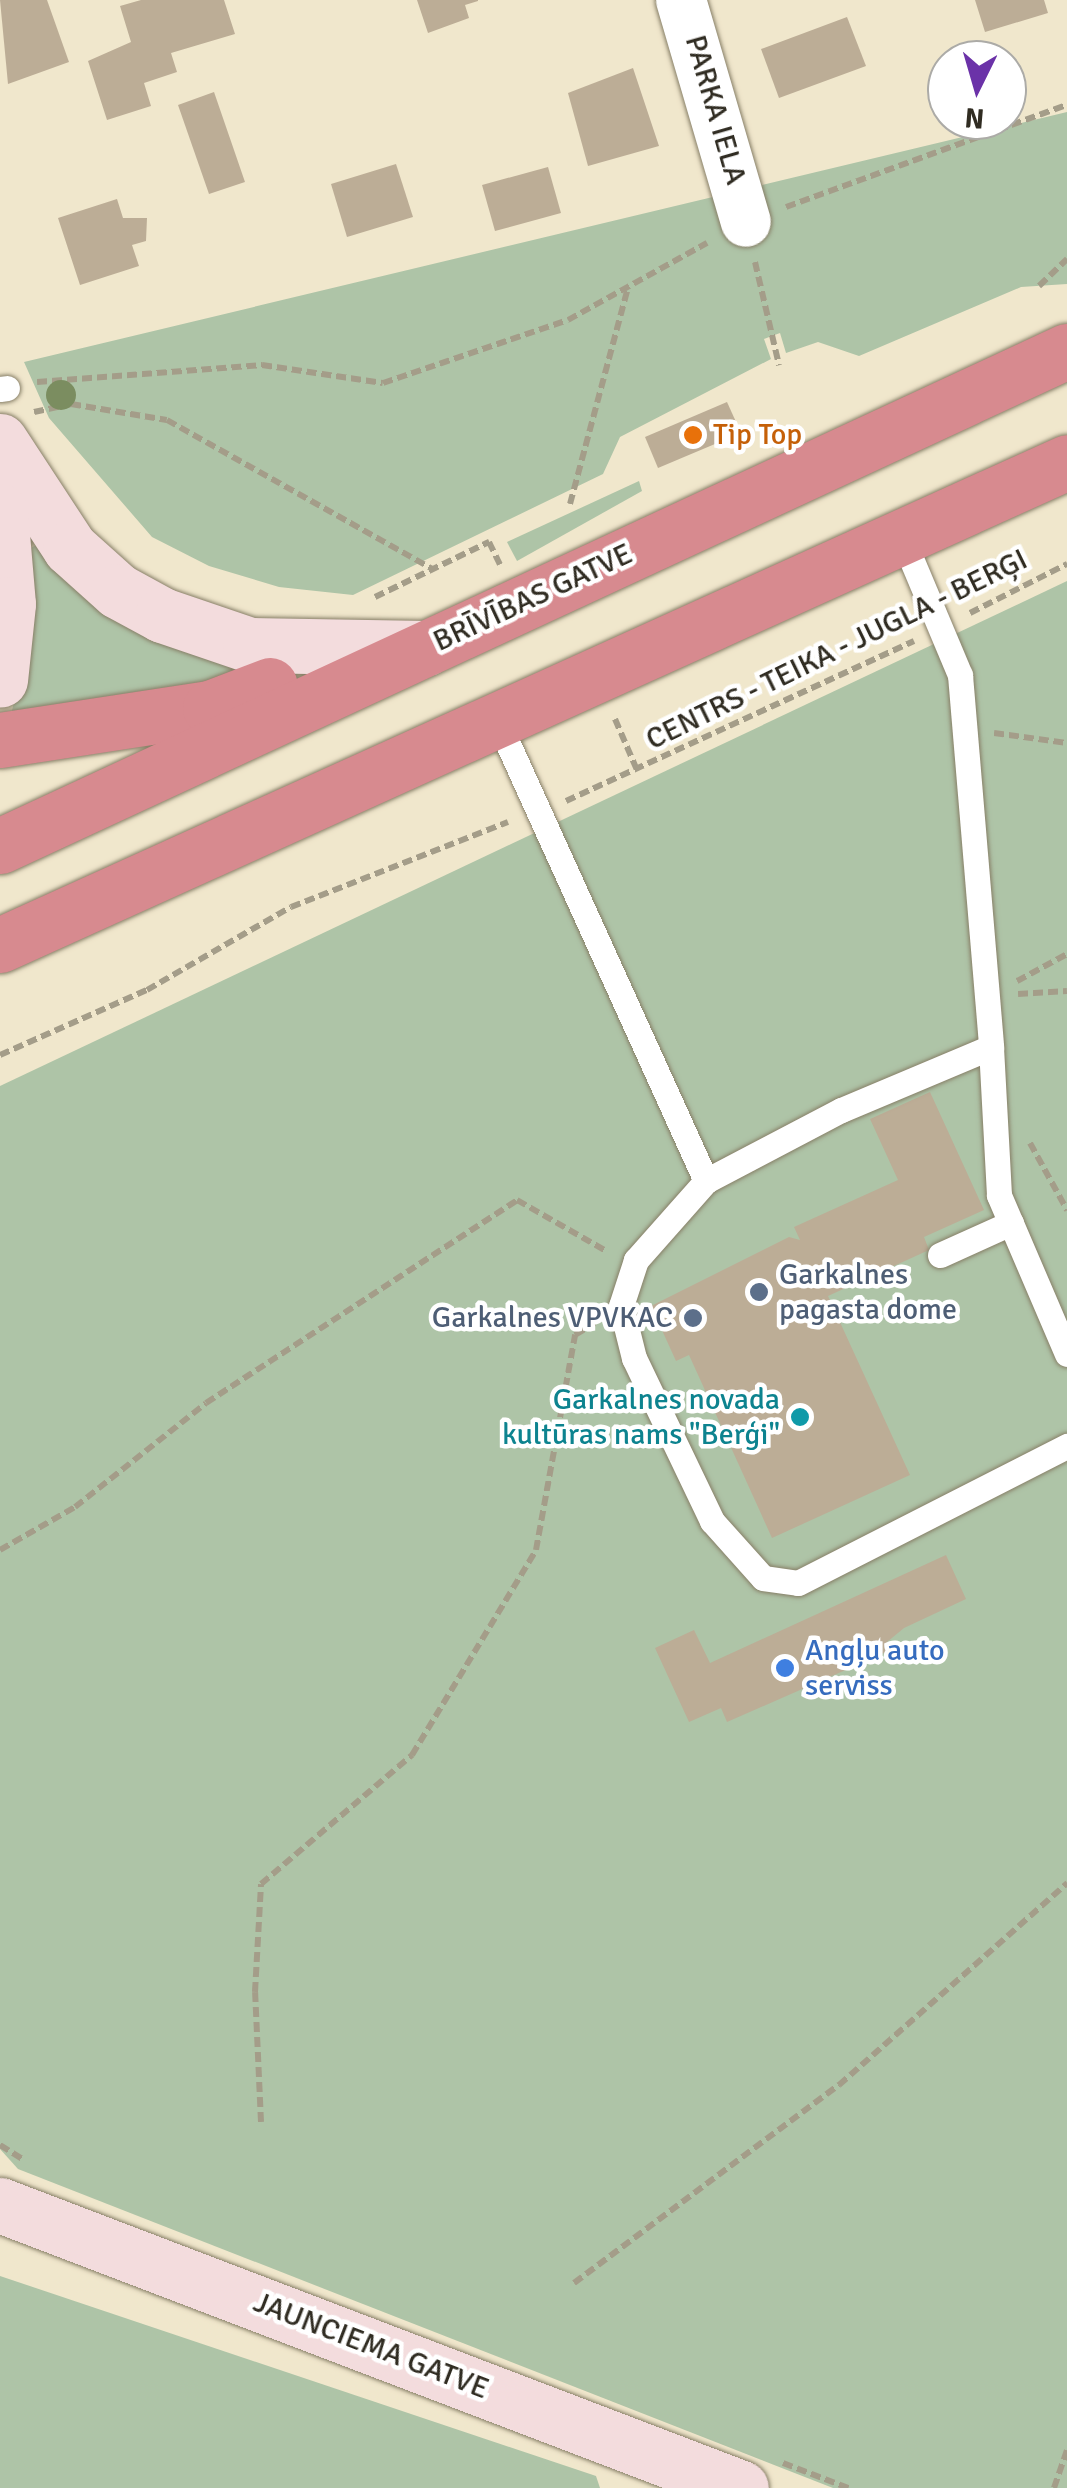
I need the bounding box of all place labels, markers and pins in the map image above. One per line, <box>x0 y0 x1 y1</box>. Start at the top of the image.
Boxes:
place label: Tip Top <box>713 417 802 453</box>
marker: Tip Top <box>682 424 704 446</box>
place label: Garkalnes pagasta dome <box>779 1257 957 1328</box>
marker: Garkalnes pagasta dome <box>748 1281 770 1303</box>
place label: Garkalnes VPVKAC <box>432 1300 673 1336</box>
marker: Garkalnes VPVKAC <box>682 1307 704 1329</box>
place label: Garkalnes novada kultūras nams "Berģi" <box>502 1382 780 1452</box>
marker: Garkalnes novada kultūras nams "Berģi" <box>789 1406 811 1428</box>
place label: Angļu auto serviss <box>805 1633 944 1704</box>
marker: Angļu auto serviss <box>774 1657 796 1679</box>

